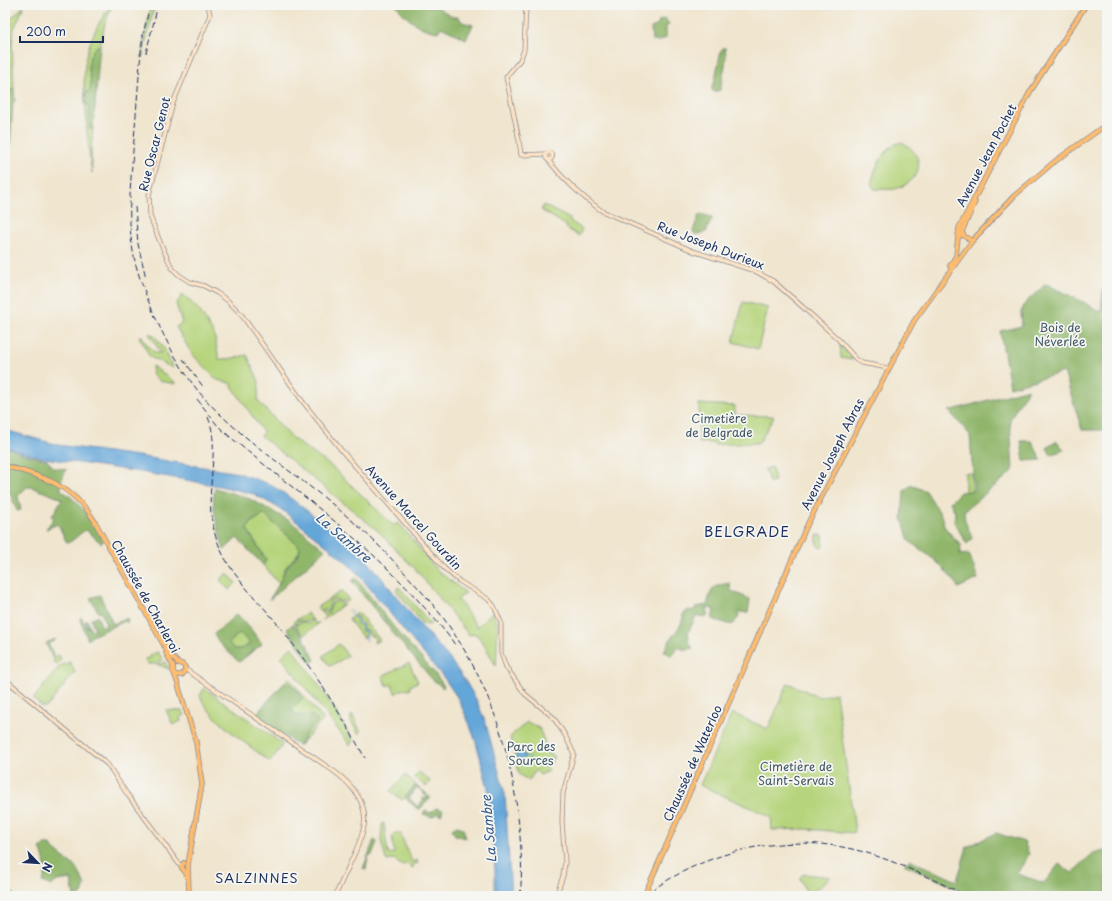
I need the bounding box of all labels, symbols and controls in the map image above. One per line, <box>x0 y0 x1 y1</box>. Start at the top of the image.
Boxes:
scale bar <box>20 18 103 44</box>
text: 200 m <box>26 22 66 40</box>
street label: Rue Oscar Genot <box>134 95 174 193</box>
street label: Avenue Jean Pochet <box>951 100 1021 210</box>
street label: Rue Joseph Durieux <box>655 216 767 274</box>
park label: Bois de Néverlée <box>1035 318 1086 350</box>
street label: Avenue Joseph Abras <box>796 395 868 513</box>
park label: Cimetière de Belgrade <box>685 409 753 441</box>
street label: Avenue Marcel Gourdin <box>362 461 466 573</box>
water label: La Sambre <box>312 508 377 567</box>
district label: BELGRADE <box>704 521 790 542</box>
street label: Chaussée de Charleroi <box>107 536 185 656</box>
street label: Chaussée de Waterloo <box>658 702 726 824</box>
park label: Parc des Sources <box>507 737 556 769</box>
park label: Cimetière de Saint-Servais <box>758 757 835 789</box>
water label: La Sambre <box>475 793 500 864</box>
north arrow <box>18 843 58 883</box>
text: N <box>38 860 57 875</box>
district label: SALZINNES <box>215 868 299 887</box>

